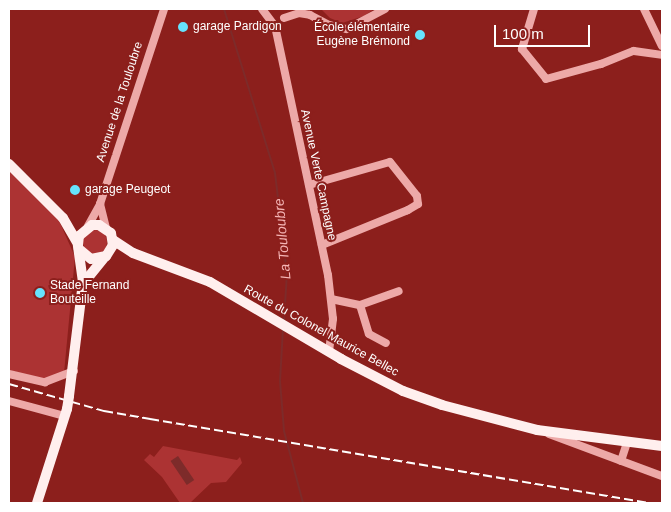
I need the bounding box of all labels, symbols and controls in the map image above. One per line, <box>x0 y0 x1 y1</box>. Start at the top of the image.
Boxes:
scale bar <box>496 15 592 47</box>
place label: garage Pardigon <box>193 20 282 34</box>
marker: garage Pardigon <box>177 21 189 33</box>
place label: École élémentaire Eugène Brémond <box>314 21 410 49</box>
text: 100 m <box>502 25 544 42</box>
marker: École élémentaire Eugène Brémond <box>414 29 426 41</box>
street label: Avenue de la Touloubre <box>94 40 146 164</box>
street label: Avenue Verte Campagne <box>297 108 339 242</box>
place label: garage Peugeot <box>85 183 170 197</box>
marker: garage Peugeot <box>69 184 81 196</box>
water label: La Touloubre <box>270 198 294 280</box>
place label: Stade Fernand Bouteille <box>50 279 129 307</box>
street label: Route du Colonel Maurice Bellec <box>241 282 401 380</box>
marker: Stade Fernand Bouteille <box>34 287 46 299</box>

